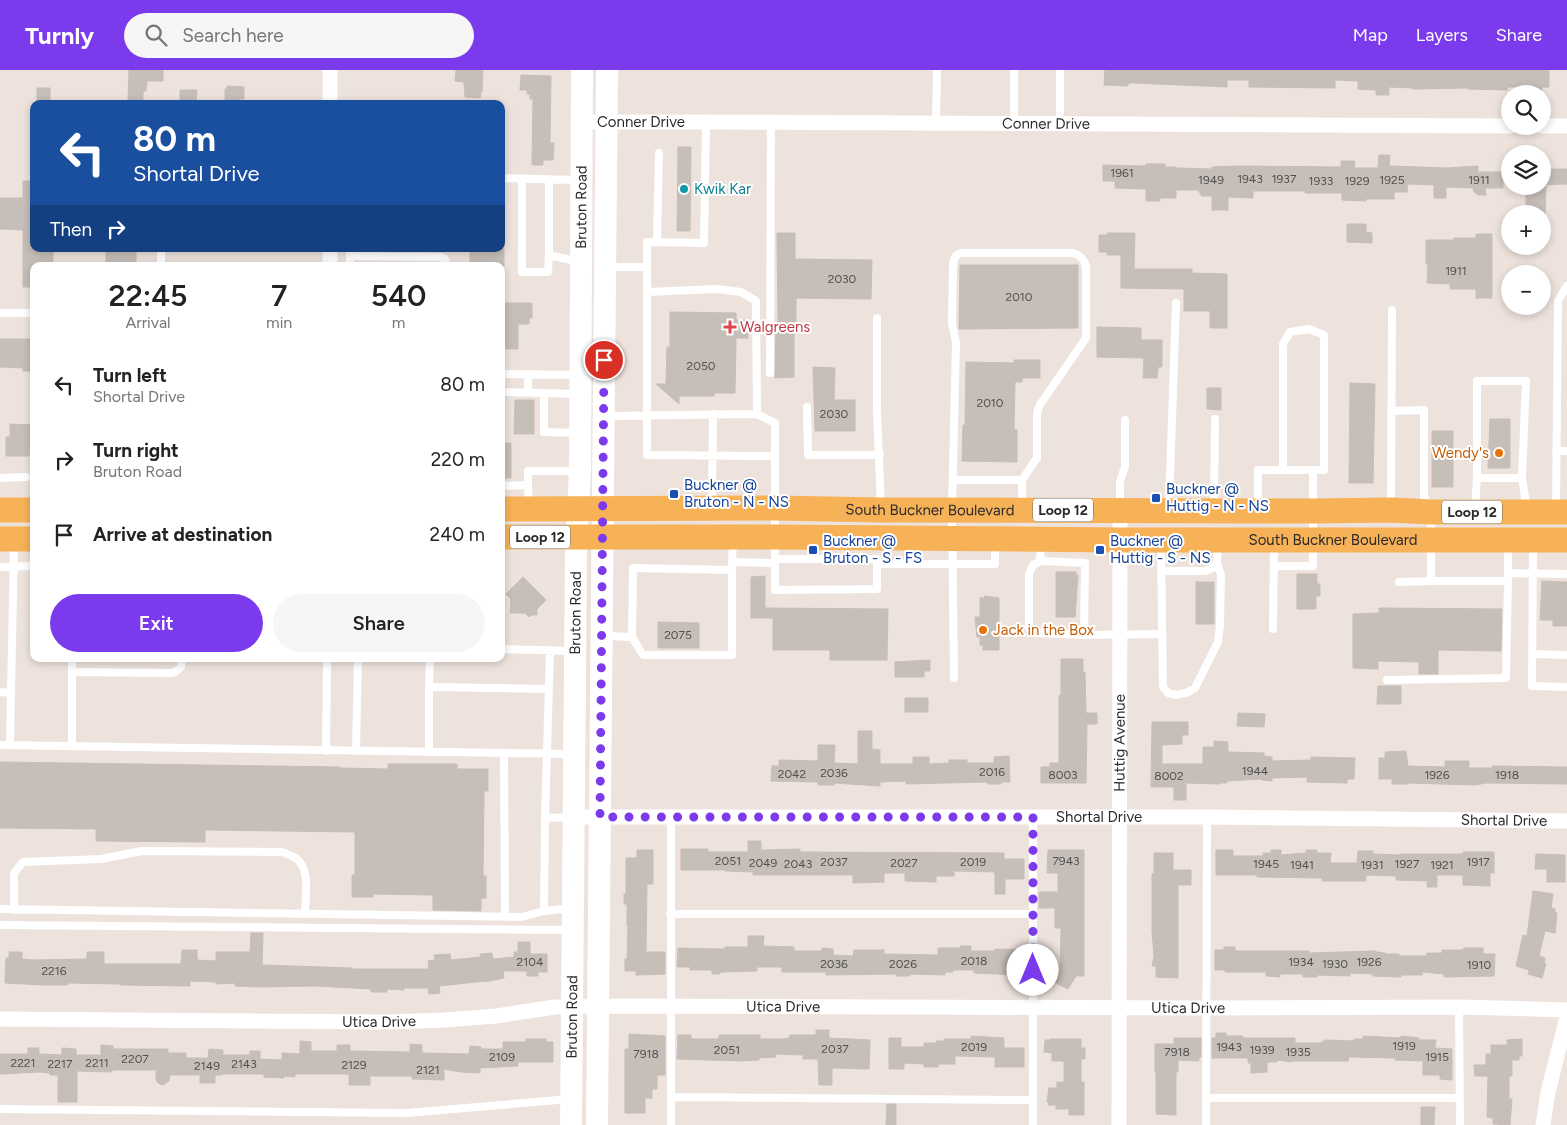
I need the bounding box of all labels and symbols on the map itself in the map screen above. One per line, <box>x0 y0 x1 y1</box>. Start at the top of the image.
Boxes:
street label: Conner Drive <box>597 113 685 131</box>
street label: Conner Drive <box>1002 114 1090 133</box>
street label: Bruton Road <box>572 165 591 249</box>
house number: 1961 <box>1110 166 1134 180</box>
house number: 1943 <box>1237 172 1263 186</box>
house number: 1937 <box>1272 172 1297 186</box>
house number: 1949 <box>1198 173 1224 187</box>
house number: 1925 <box>1379 173 1405 187</box>
house number: 1911 <box>1468 173 1490 187</box>
house number: 1933 <box>1309 174 1333 188</box>
house number: 1929 <box>1344 174 1370 188</box>
place label: Kwik Kar <box>694 180 751 198</box>
marker: Kwik Kar <box>678 183 690 195</box>
house number: 1911 <box>1445 264 1467 278</box>
house number: 2030 <box>828 272 857 286</box>
house number: 2010 <box>1005 290 1033 304</box>
place label: Walgreens <box>740 318 810 336</box>
marker: Walgreens <box>724 321 736 333</box>
pin <box>583 339 625 381</box>
house number: 2050 <box>687 359 716 373</box>
house number: 2010 <box>976 396 1004 410</box>
house number: 2030 <box>820 407 849 421</box>
place label: Wendy's <box>1432 444 1489 462</box>
marker: Wendy's <box>1493 447 1505 459</box>
place label: Buckner @ Bruton - N - NS <box>684 476 789 511</box>
place label: Buckner @ Huttig - N - NS <box>1166 480 1269 515</box>
marker: Buckner @ Bruton - N - NS <box>668 488 680 500</box>
marker: Buckner @ Huttig - N - NS <box>1150 492 1162 504</box>
road number: Loop 12 <box>1033 498 1093 522</box>
street label: South Buckner Boulevard <box>845 500 1015 519</box>
road number: Loop 12 <box>1442 501 1502 524</box>
road number: Loop 12 <box>510 526 570 548</box>
street label: South Buckner Boulevard <box>1248 531 1418 549</box>
place label: Buckner @ Bruton - S - FS <box>823 532 922 567</box>
place label: Buckner @ Huttig - S - NS <box>1110 532 1211 567</box>
marker: Buckner @ Bruton - S - FS <box>807 544 819 556</box>
marker: Buckner @ Huttig - S - NS <box>1094 544 1106 556</box>
street label: Bruton Road <box>566 571 585 655</box>
place label: Jack in the Box <box>993 621 1094 639</box>
marker: Jack in the Box <box>977 624 989 636</box>
house number: 2075 <box>664 628 692 642</box>
street label: Huttig Avenue <box>1111 694 1129 792</box>
house number: 1944 <box>1242 764 1269 778</box>
house number: 2016 <box>979 765 1005 779</box>
house number: 2036 <box>820 766 848 780</box>
house number: 2042 <box>778 767 806 781</box>
house number: 8003 <box>1048 768 1078 782</box>
house number: 1926 <box>1424 768 1450 782</box>
house number: 1918 <box>1495 768 1519 782</box>
house number: 8002 <box>1154 769 1184 783</box>
street label: Shortal Drive <box>1056 808 1142 826</box>
street label: Shortal Drive <box>1461 811 1547 830</box>
house number: 2051 <box>715 854 741 868</box>
house number: 7943 <box>1052 854 1080 868</box>
house number: 2037 <box>820 855 848 869</box>
house number: 2019 <box>960 855 986 869</box>
house number: 1917 <box>1466 855 1490 869</box>
house number: 2049 <box>749 856 778 870</box>
house number: 2027 <box>890 856 918 870</box>
house number: 2043 <box>784 857 812 871</box>
house number: 1945 <box>1253 857 1279 871</box>
house number: 1927 <box>1395 857 1420 871</box>
house number: 1941 <box>1290 858 1314 872</box>
house number: 1931 <box>1360 858 1384 872</box>
house number: 1921 <box>1430 858 1454 872</box>
position arrow <box>1006 943 1058 995</box>
house number: 2018 <box>961 954 987 968</box>
house number: 2104 <box>517 955 544 969</box>
house number: 1934 <box>1288 955 1314 969</box>
house number: 1926 <box>1356 955 1382 969</box>
house number: 2036 <box>820 957 848 971</box>
house number: 2026 <box>889 957 917 971</box>
house number: 1930 <box>1322 957 1348 971</box>
house number: 1910 <box>1467 958 1492 972</box>
house number: 2216 <box>41 964 67 978</box>
street label: Bruton Road <box>563 975 581 1059</box>
street label: Utica Drive <box>746 997 820 1016</box>
street label: Utica Drive <box>1151 999 1225 1017</box>
street label: Utica Drive <box>342 1012 416 1031</box>
house number: 1919 <box>1392 1039 1416 1053</box>
house number: 2019 <box>961 1040 987 1054</box>
house number: 1943 <box>1216 1040 1242 1054</box>
house number: 2037 <box>821 1042 849 1056</box>
house number: 2051 <box>714 1043 740 1057</box>
house number: 1939 <box>1249 1043 1275 1057</box>
house number: 7918 <box>1164 1045 1190 1059</box>
house number: 1935 <box>1285 1045 1311 1059</box>
house number: 7918 <box>633 1047 659 1061</box>
house number: 2109 <box>489 1050 515 1064</box>
house number: 1915 <box>1425 1050 1449 1064</box>
house number: 2207 <box>121 1052 149 1066</box>
house number: 2221 <box>10 1056 36 1070</box>
house number: 2211 <box>85 1056 109 1070</box>
house number: 2217 <box>48 1057 73 1071</box>
house number: 2143 <box>231 1057 257 1071</box>
house number: 2129 <box>341 1058 367 1072</box>
house number: 2149 <box>194 1059 220 1073</box>
house number: 2121 <box>416 1063 440 1077</box>

